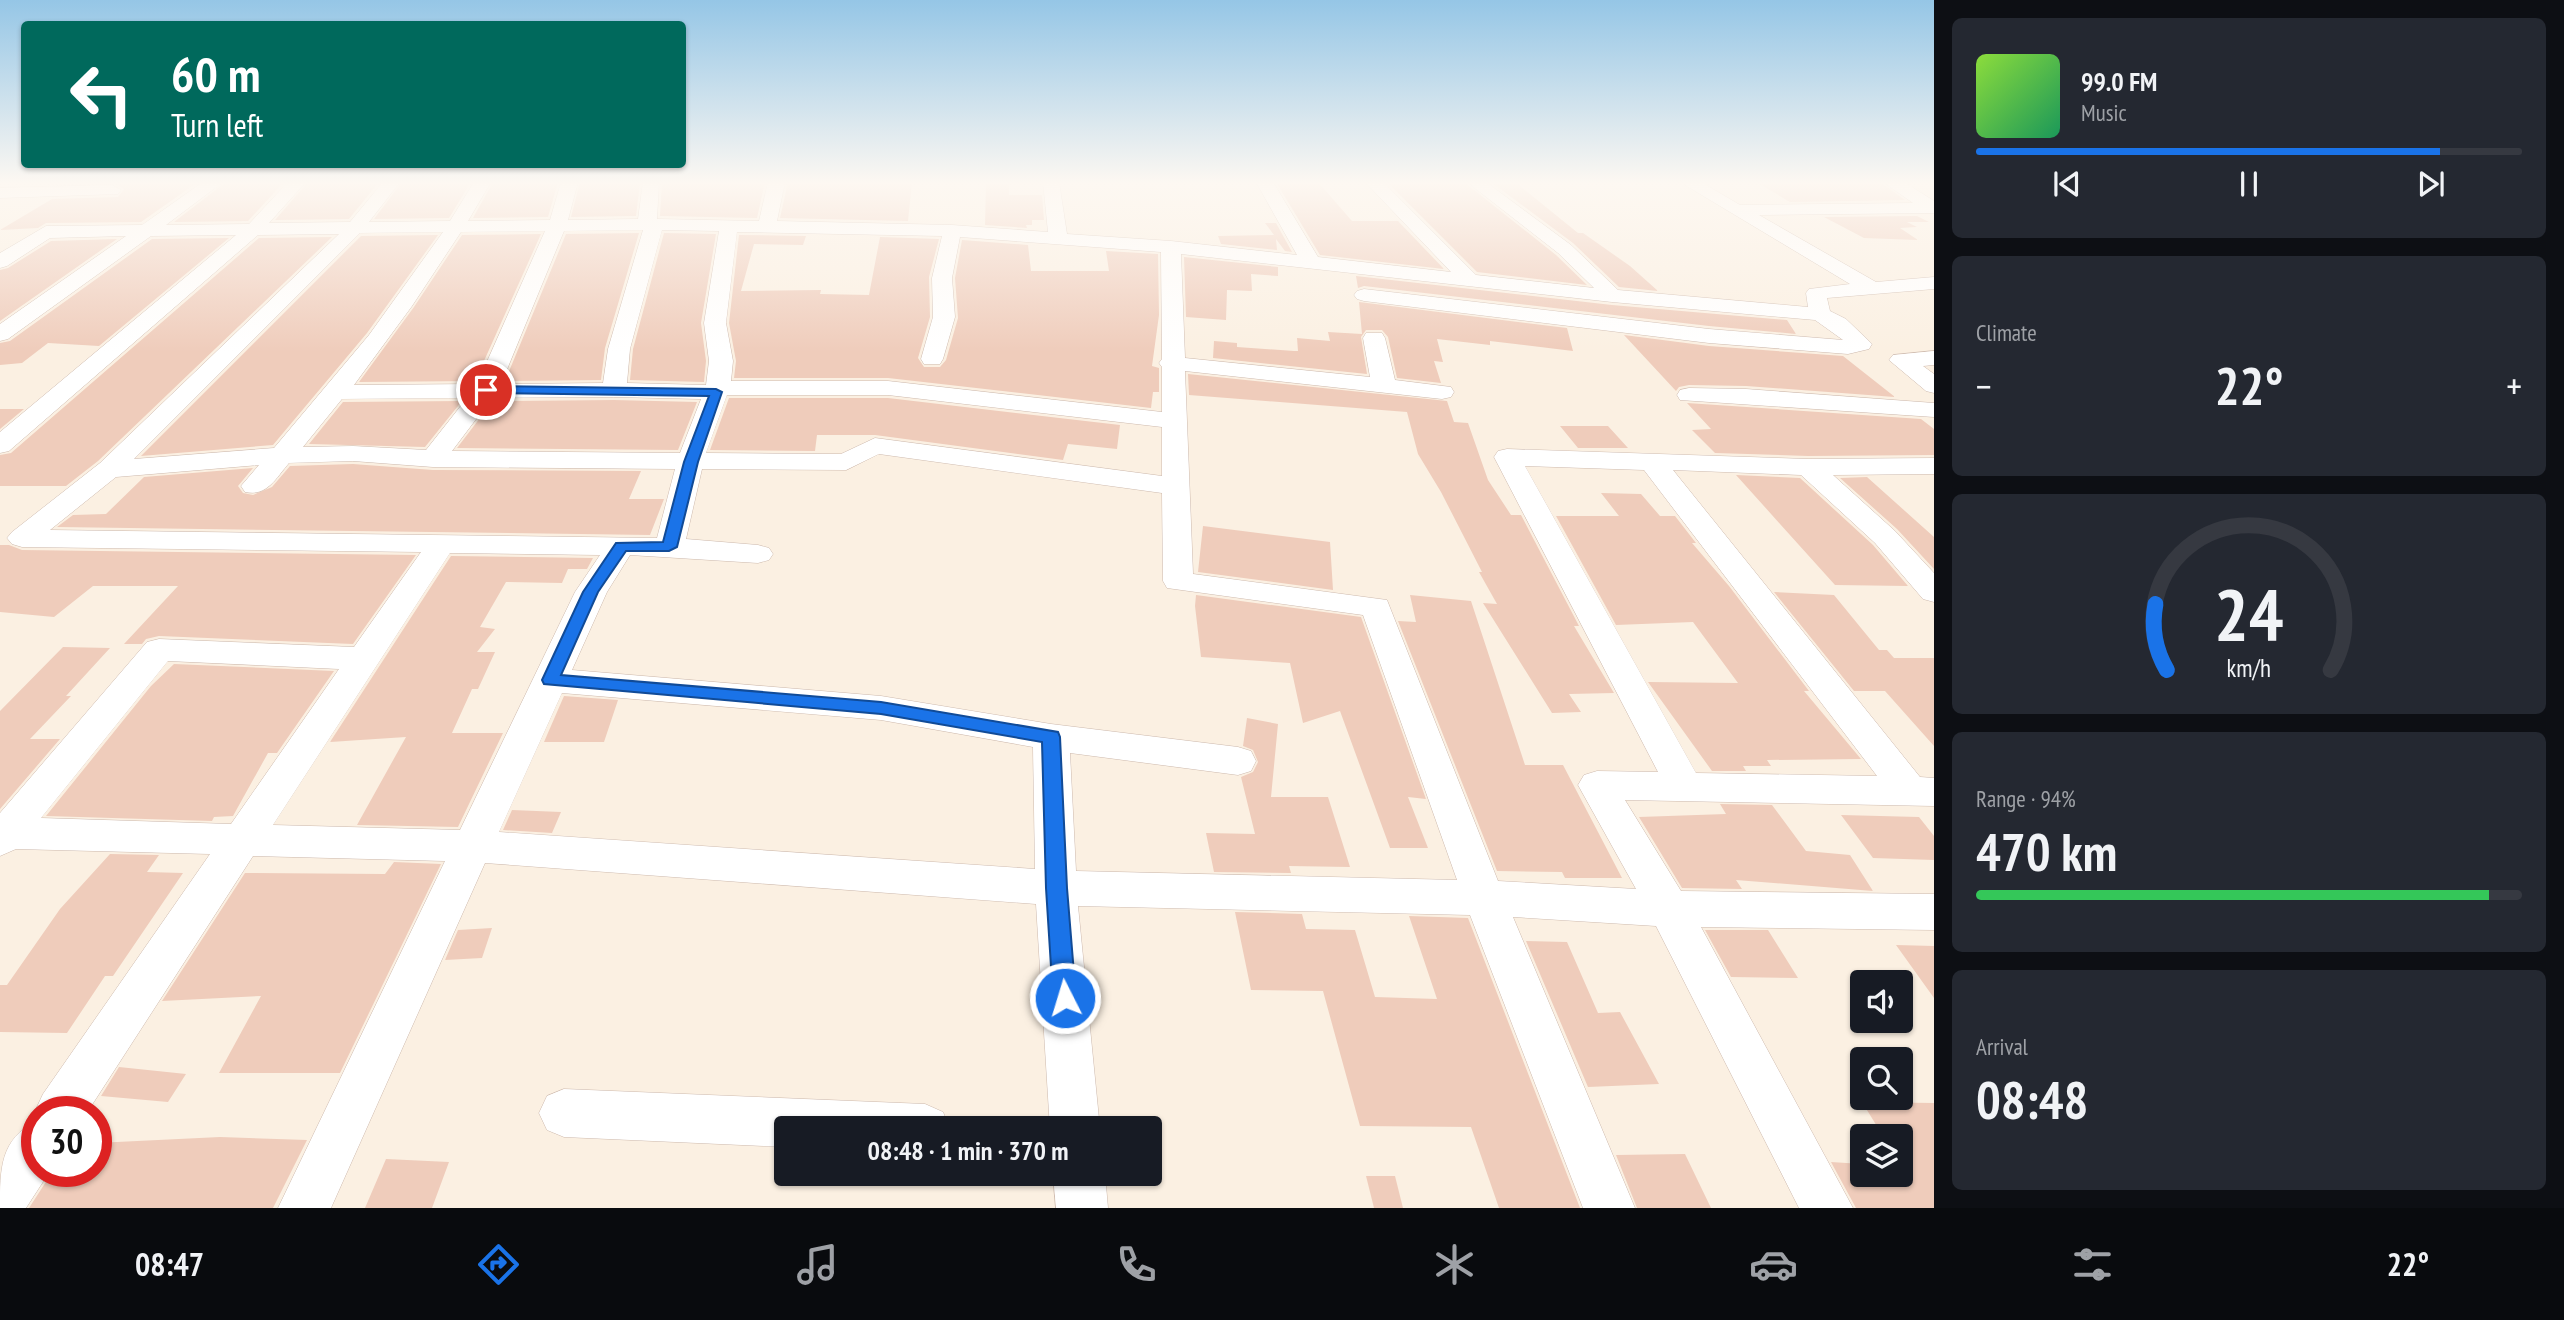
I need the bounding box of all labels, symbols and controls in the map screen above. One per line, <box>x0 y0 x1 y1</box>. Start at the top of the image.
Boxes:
text: 60 m <box>171 42 260 106</box>
icon: left <box>56 49 147 140</box>
text: 99.0 FM <box>2081 65 2157 98</box>
text: Music <box>2081 98 2127 127</box>
text: Turn left <box>171 104 263 146</box>
icon: previous <box>2048 165 2086 203</box>
icon: pause <box>2230 165 2268 203</box>
icon: next <box>2412 165 2450 203</box>
text: Climate <box>1976 318 2037 347</box>
text: 22° <box>2215 352 2283 419</box>
pin <box>456 360 516 420</box>
text: − <box>1976 361 1992 410</box>
text: + <box>2506 361 2522 410</box>
icon: arrive <box>467 371 505 409</box>
text: 24 <box>2214 566 2284 660</box>
text: km/h <box>2227 652 2271 684</box>
text: Range · 94% <box>1976 784 2076 813</box>
text: 470 km <box>1976 818 2117 885</box>
position arrow <box>1028 961 1102 1035</box>
map controls <box>1850 970 1913 1187</box>
button: sound <box>1850 970 1913 1033</box>
text: Arrival <box>1976 1032 2028 1061</box>
button: search <box>1850 1047 1913 1110</box>
text: 08:48 <box>1976 1066 2088 1133</box>
speed limit sign: 30 <box>21 1096 112 1187</box>
button: layers <box>1850 1124 1913 1187</box>
text: 08:48 · 1 min · 370 m <box>868 1134 1068 1167</box>
icon: directions <box>474 1240 523 1289</box>
icon: music <box>793 1240 842 1289</box>
icon: phone <box>1112 1240 1161 1289</box>
icon: climate <box>1430 1240 1479 1289</box>
icon: car <box>1749 1240 1798 1289</box>
icon: filters <box>2068 1240 2117 1289</box>
text: 08:47 <box>135 1243 204 1285</box>
text: 22° <box>2387 1243 2429 1285</box>

